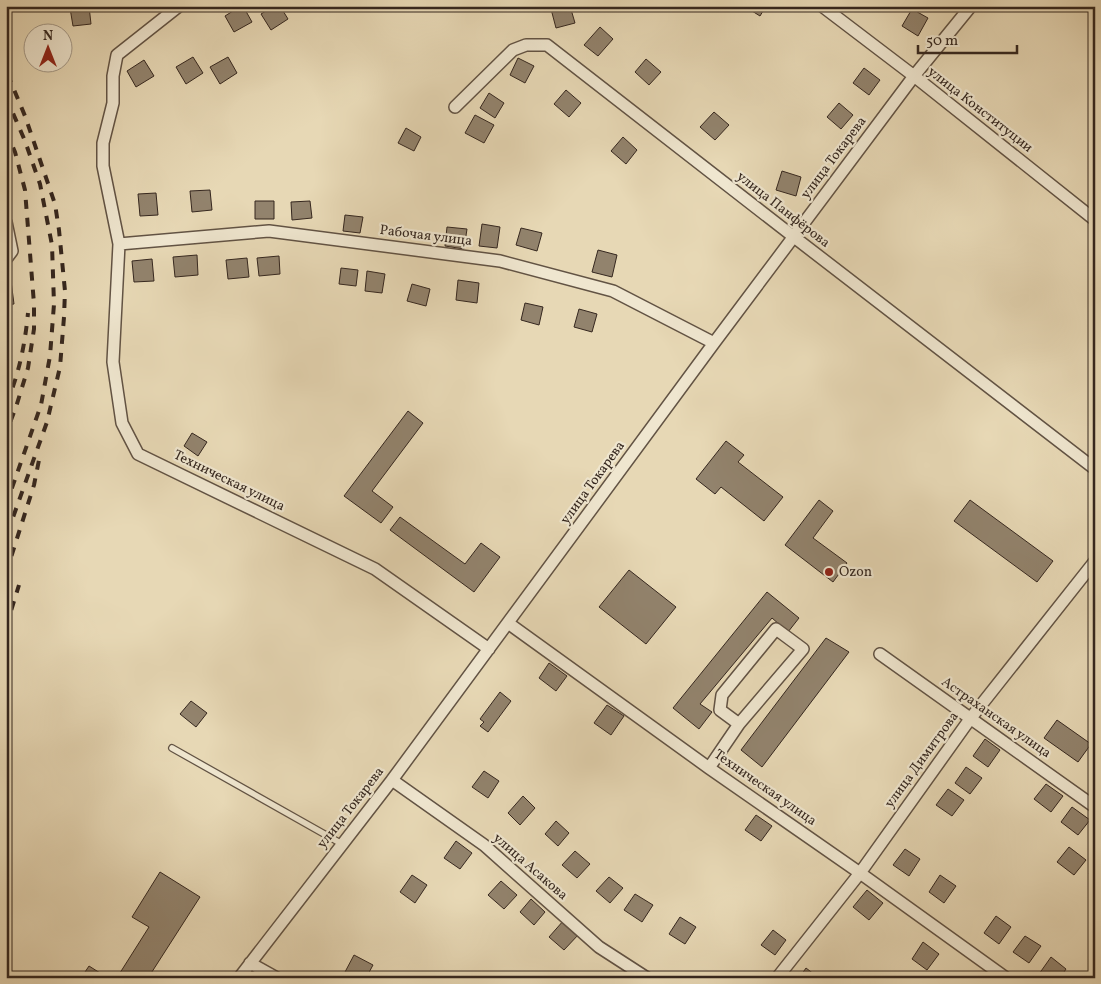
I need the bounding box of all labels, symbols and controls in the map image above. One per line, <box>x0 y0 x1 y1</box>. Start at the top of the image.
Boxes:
north arrow <box>22 22 72 72</box>
scale bar <box>918 22 1017 54</box>
text: N <box>43 27 53 46</box>
text: 50 m <box>926 31 958 52</box>
street label: улица Конституции <box>923 63 1037 157</box>
street label: улица Токарева <box>797 113 871 203</box>
street label: улица Панфёрова <box>732 168 834 252</box>
street label: Рабочая улица <box>379 221 473 251</box>
street label: улица Токарева <box>556 437 630 529</box>
street label: Техническая улица <box>170 446 288 516</box>
place label: Ozon <box>839 563 872 582</box>
marker: Ozon <box>823 566 835 578</box>
street label: Астраханская улица <box>937 673 1055 763</box>
street label: улица Димитрова <box>880 708 964 812</box>
street label: Техническая улица <box>710 745 820 831</box>
street label: улица Токарева <box>313 763 389 853</box>
street label: улица Асакова <box>489 829 571 905</box>

